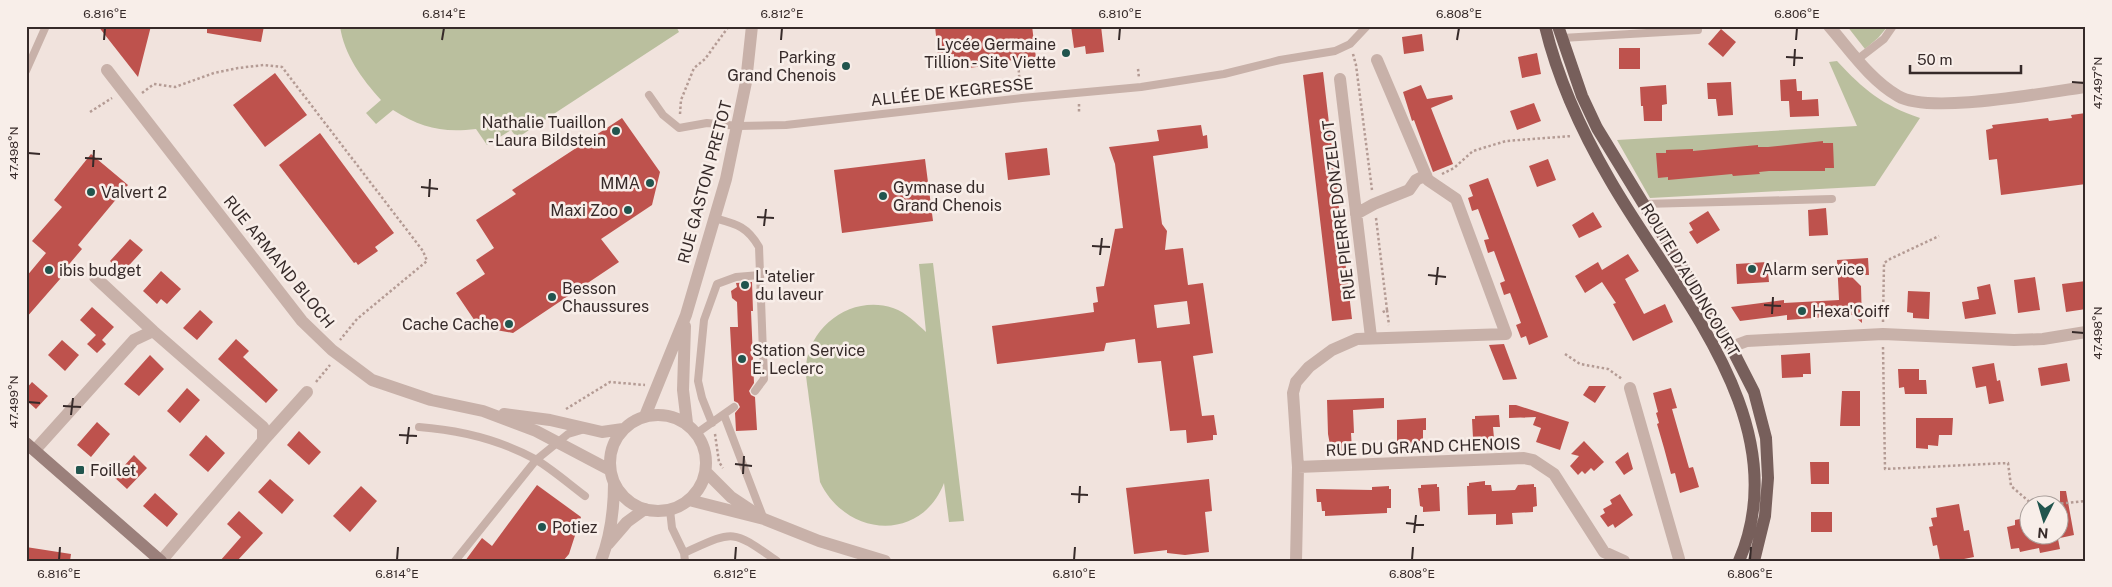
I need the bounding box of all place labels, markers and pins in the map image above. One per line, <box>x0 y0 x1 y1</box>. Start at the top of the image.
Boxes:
place label: Lycée Germaine Tillion - Site Viette <box>924 35 1056 72</box>
marker: Lycée Germaine Tillion - Site Viette <box>1060 47 1072 59</box>
place label: Parking Grand Chenois <box>727 48 836 85</box>
marker: Parking Grand Chenois <box>840 60 852 72</box>
place label: Nathalie Tuaillon - Laura Bildstein <box>482 113 606 150</box>
marker: Nathalie Tuaillon - Laura Bildstein <box>610 125 622 137</box>
place label: MMA <box>600 174 640 193</box>
marker: MMA <box>644 177 656 189</box>
place label: Gymnase du Grand Chenois <box>893 178 1002 215</box>
place label: Valvert 2 <box>101 183 167 202</box>
marker: Valvert 2 <box>85 186 97 198</box>
marker: Gymnase du Grand Chenois <box>877 190 889 202</box>
place label: Maxi Zoo <box>550 201 618 220</box>
marker: Maxi Zoo <box>622 204 634 216</box>
place label: Alarm service <box>1762 260 1864 279</box>
place label: ibis budget <box>59 261 141 280</box>
marker: Alarm service <box>1746 263 1758 275</box>
marker: ibis budget <box>43 264 55 276</box>
place label: L'atelier du laveur <box>755 267 824 304</box>
place label: Besson Chaussures <box>562 279 649 316</box>
marker: L'atelier du laveur <box>739 279 751 291</box>
marker: Besson Chaussures <box>546 291 558 303</box>
place label: Hexa'Coiff <box>1812 302 1890 321</box>
marker: Hexa'Coiff <box>1796 305 1808 317</box>
place label: Cache Cache <box>402 315 499 334</box>
marker: Cache Cache <box>503 318 515 330</box>
place label: Station Service E. Leclerc <box>752 341 865 378</box>
marker: Station Service E. Leclerc <box>736 353 748 365</box>
place label: Foillet <box>90 461 136 480</box>
marker: Foillet <box>74 464 86 476</box>
place label: Potiez <box>552 518 598 537</box>
marker: Potiez <box>536 521 548 533</box>

